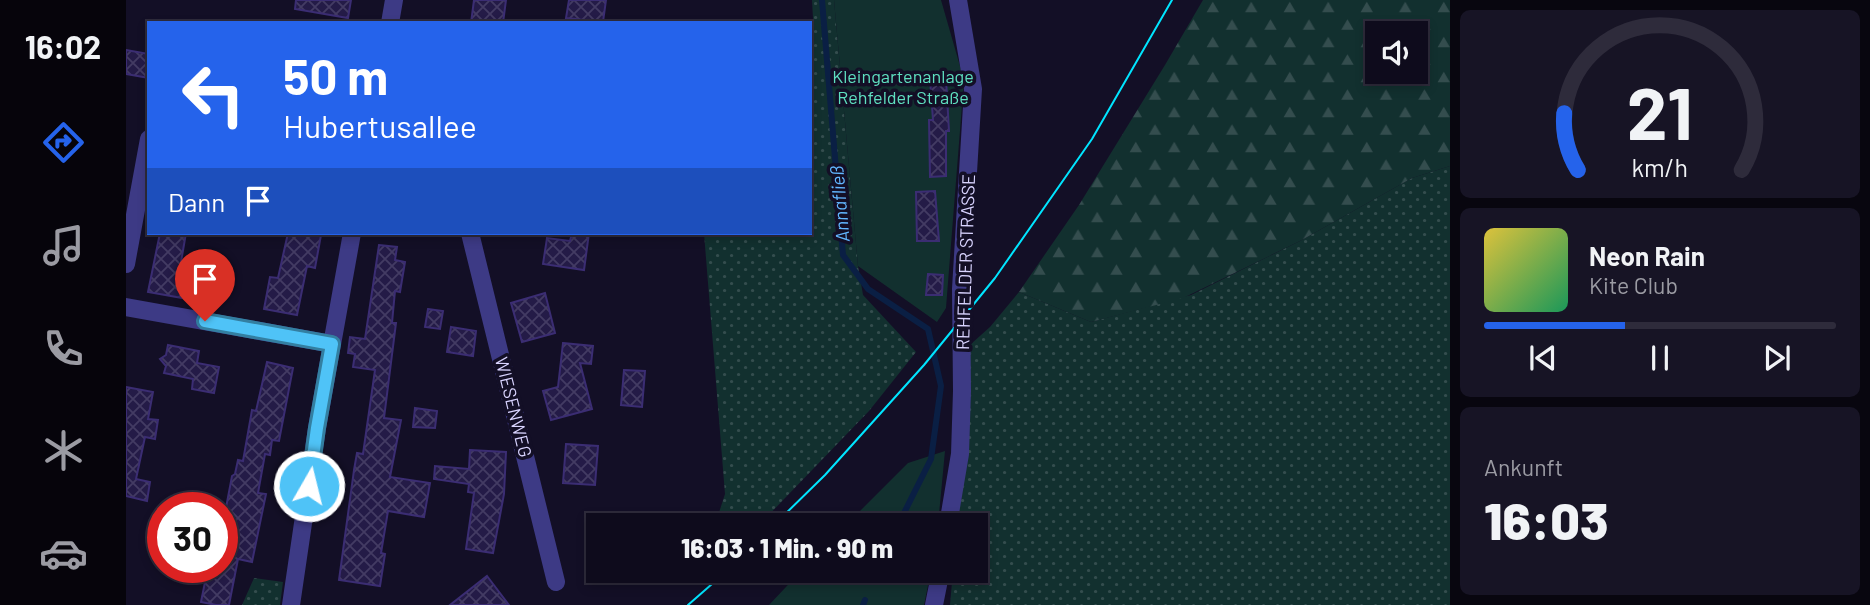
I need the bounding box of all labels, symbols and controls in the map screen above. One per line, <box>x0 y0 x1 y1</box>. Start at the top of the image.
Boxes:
map controls <box>1365 21 1428 84</box>
button: sound <box>1365 21 1428 84</box>
text: 16:02 <box>25 27 101 65</box>
text: 50 m <box>283 46 388 105</box>
icon: left <box>168 49 259 140</box>
park label: Kleingartenanlage Rehfelder Straße <box>832 65 974 108</box>
text: 21 <box>1627 68 1693 156</box>
text: Hubertusallee <box>283 106 477 144</box>
icon: directions <box>39 118 88 167</box>
text: km/h <box>1632 152 1688 182</box>
water label: Annafließ <box>824 165 854 243</box>
street label: REHFELDER STRASSE <box>951 174 979 350</box>
icon: arrive <box>239 182 277 220</box>
text: Dann <box>168 186 225 217</box>
icon: music <box>39 221 88 270</box>
text: Neon Rain <box>1589 240 1705 271</box>
pin <box>175 249 235 321</box>
icon: arrive <box>186 260 224 298</box>
text: Kite Club <box>1589 271 1678 299</box>
icon: phone <box>39 324 88 373</box>
icon: previous <box>1524 339 1562 377</box>
icon: pause <box>1641 339 1679 377</box>
icon: next <box>1758 339 1796 377</box>
street label: WIESENWEG <box>491 355 537 459</box>
icon: climate <box>39 426 88 475</box>
position arrow <box>272 449 346 523</box>
text: Ankunft <box>1484 453 1563 481</box>
text: 16:03 <box>1484 488 1608 550</box>
speed limit sign: 30 <box>147 492 238 583</box>
icon: car <box>39 529 88 578</box>
text: 16:03 · 1 Min. · 90 m <box>681 532 893 563</box>

